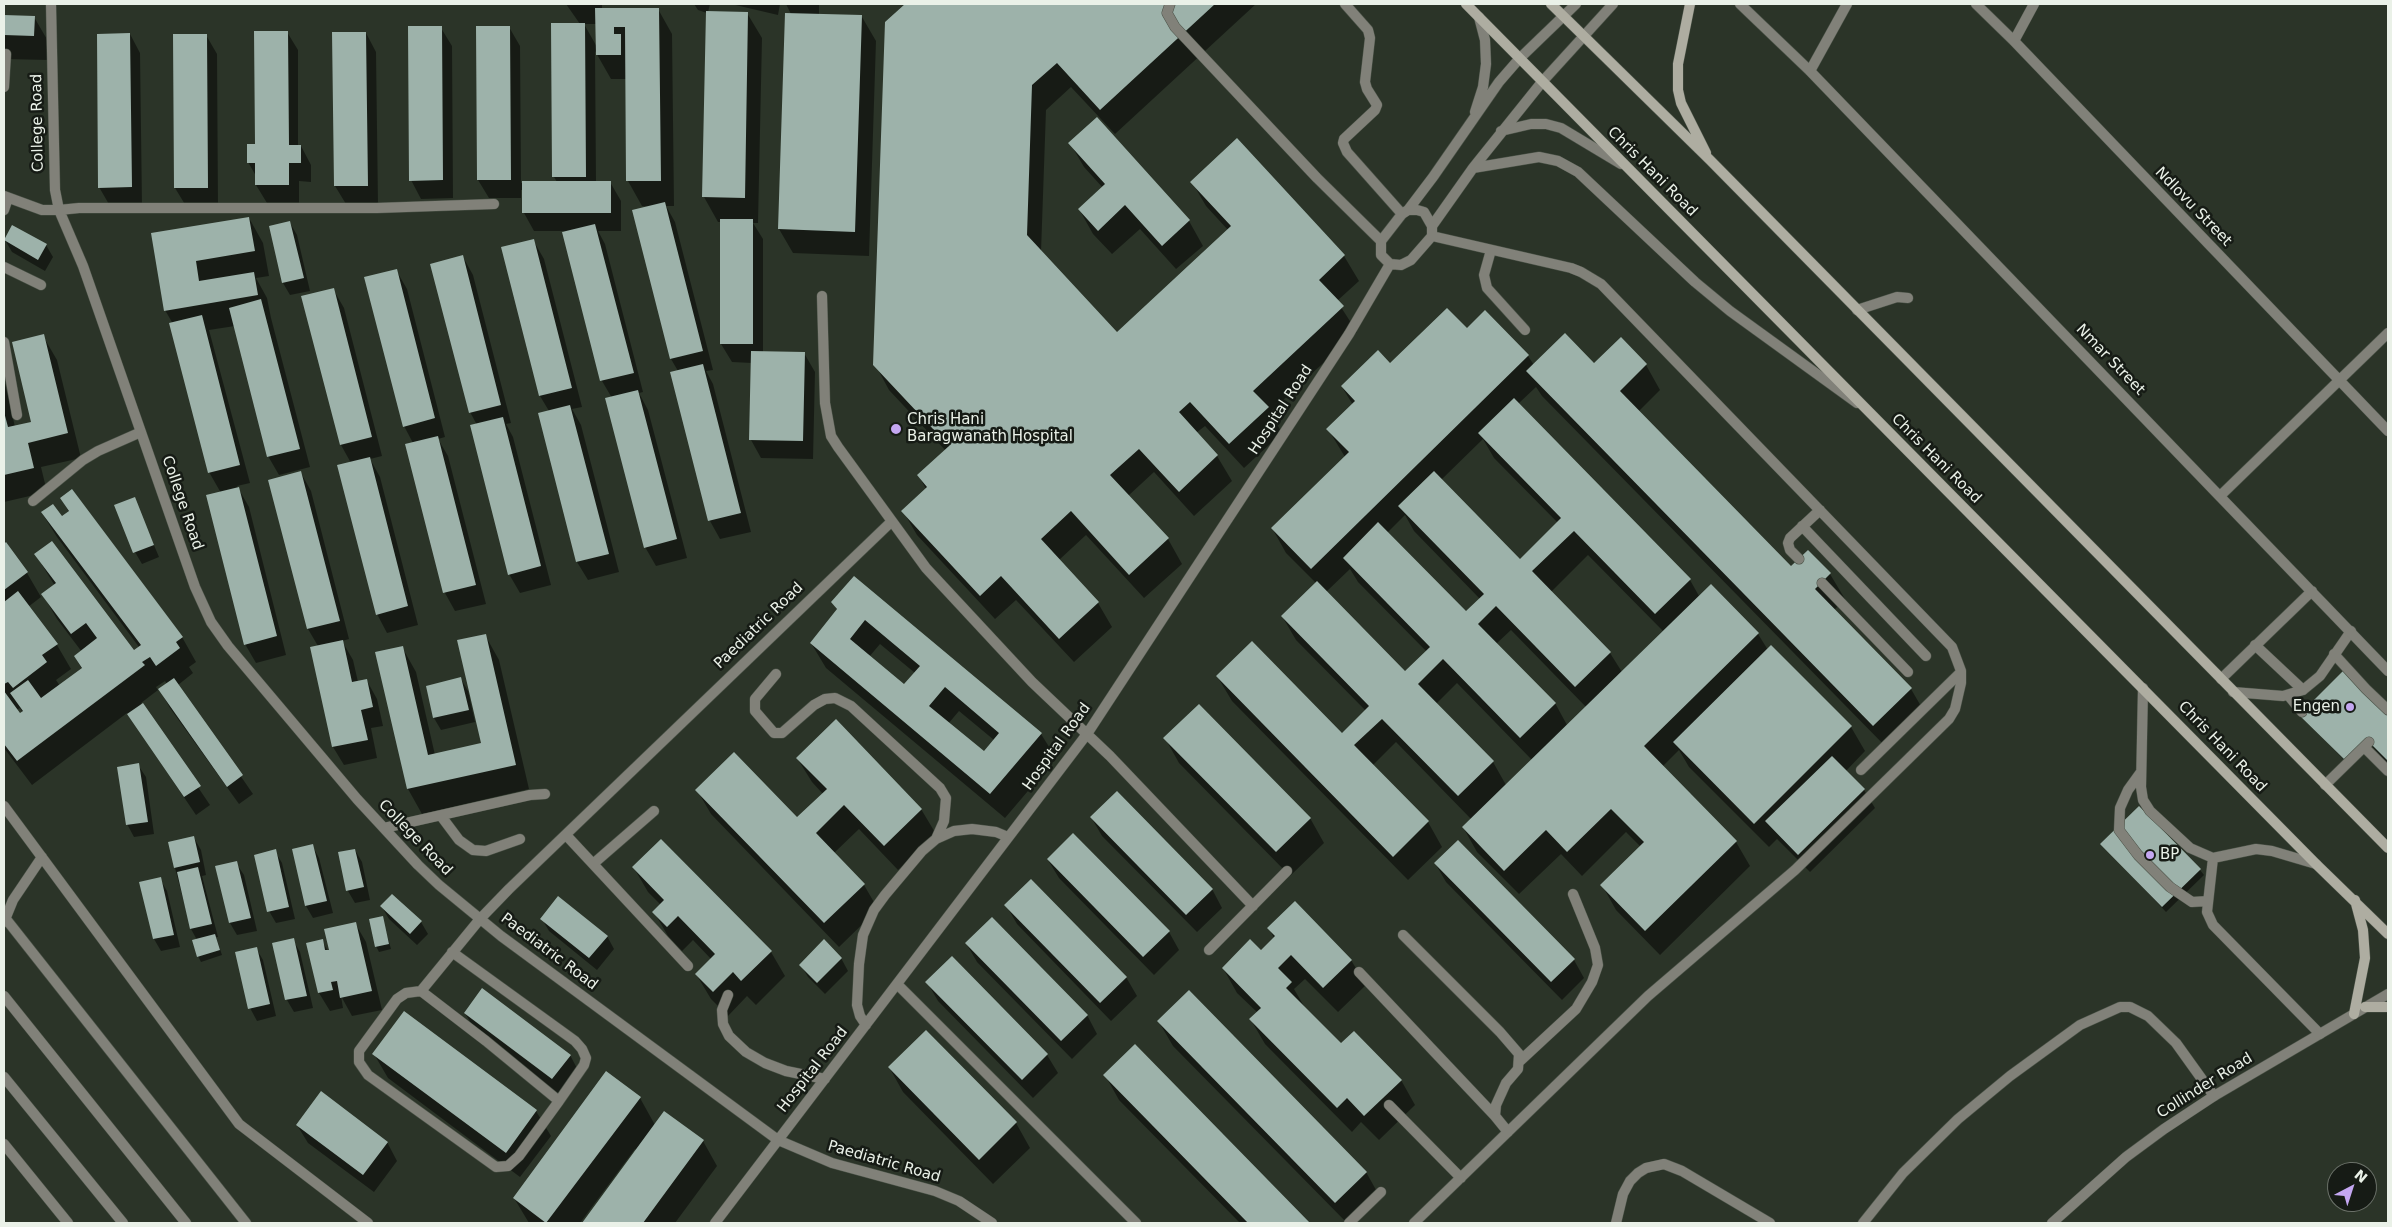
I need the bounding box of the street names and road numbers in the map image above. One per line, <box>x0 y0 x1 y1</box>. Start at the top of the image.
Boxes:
street label: College Road <box>28 74 48 172</box>
street label: Chris Hani Road <box>1603 123 1701 221</box>
street label: Ndlovu Street <box>2151 164 2235 250</box>
street label: Nmar Street <box>2072 321 2148 399</box>
street label: Hospital Road <box>1245 362 1317 458</box>
street label: Chris Hani Road <box>1887 410 1985 508</box>
street label: College Road <box>157 454 207 552</box>
street label: Paediatric Road <box>711 579 807 673</box>
street label: Chris Hani Road <box>2174 698 2270 796</box>
street label: Hospital Road <box>1019 700 1095 794</box>
street label: College Road <box>374 796 456 880</box>
street label: Paediatric Road <box>497 910 601 994</box>
street label: Hospital Road <box>774 1024 852 1116</box>
street label: Collinder Road <box>2154 1049 2256 1123</box>
street label: Paediatric Road <box>826 1137 942 1187</box>

